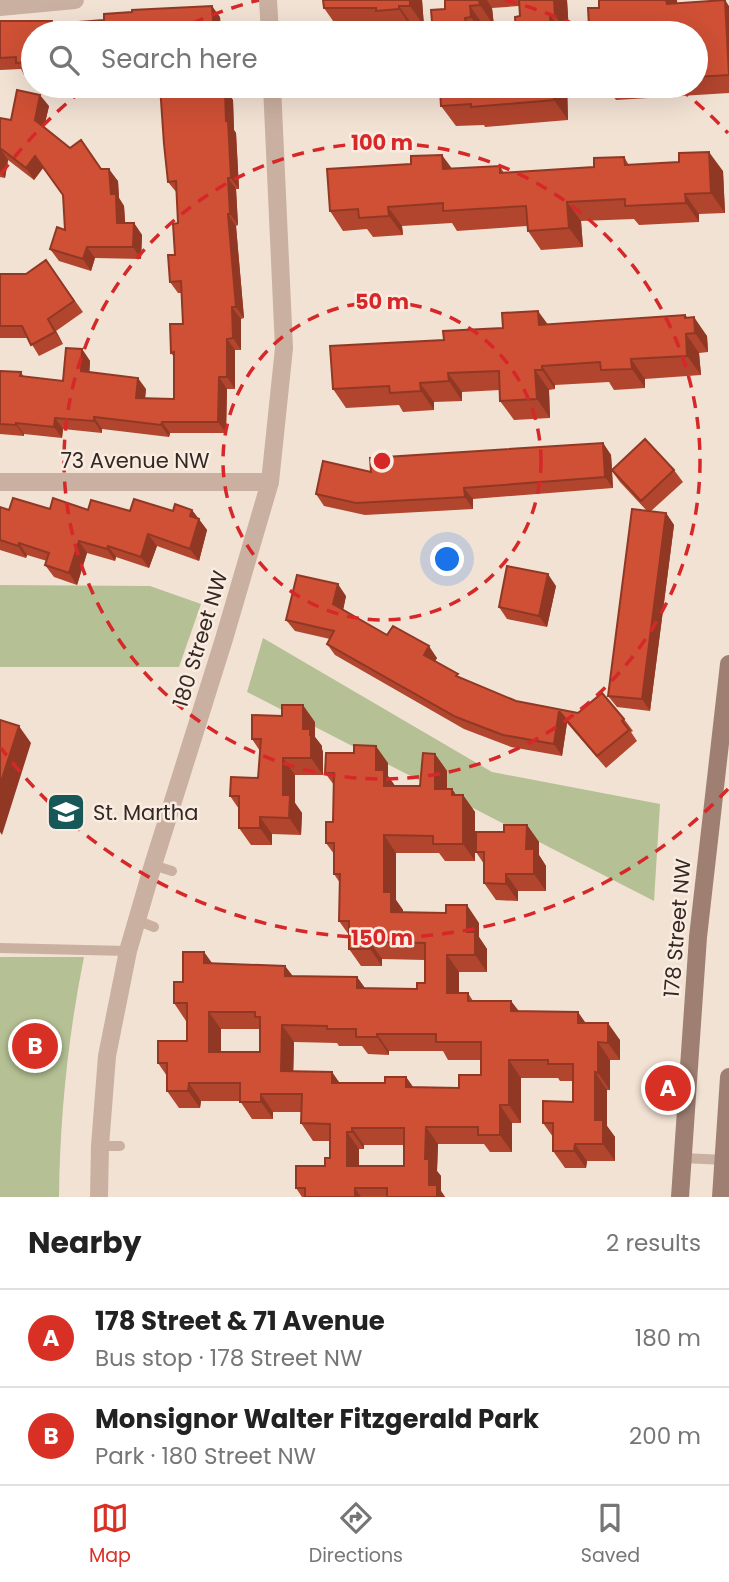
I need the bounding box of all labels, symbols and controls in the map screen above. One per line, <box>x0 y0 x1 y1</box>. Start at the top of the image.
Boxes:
search box <box>21 21 708 98</box>
icon: search <box>45 41 83 79</box>
text: Search here <box>101 41 258 77</box>
text: 100 m <box>351 128 413 157</box>
text: 50 m <box>355 287 409 316</box>
street label: 73 Avenue NW <box>60 446 210 475</box>
centre of rings <box>370 449 394 473</box>
your location <box>430 542 464 576</box>
street label: 180 Street NW <box>166 567 235 711</box>
school or university icon: St. Martha <box>45 791 87 833</box>
place label: St. Martha <box>93 798 198 827</box>
street label: 178 Street NW <box>656 857 698 999</box>
text: 150 m <box>351 923 413 952</box>
pin: B <box>12 1020 58 1072</box>
pin: A <box>645 1062 691 1114</box>
text: Nearby <box>28 1221 142 1264</box>
text: 2 results <box>606 1227 701 1259</box>
text: 178 Street & 71 Avenue <box>95 1303 385 1339</box>
text: A <box>43 1322 59 1354</box>
text: 180 m <box>635 1322 701 1354</box>
text: Bus stop · 178 Street NW <box>95 1342 362 1374</box>
text: Monsignor Walter Fitzgerald Park <box>95 1401 539 1437</box>
text: B <box>43 1420 59 1452</box>
text: 200 m <box>629 1420 701 1452</box>
text: Park · 180 Street NW <box>95 1440 316 1472</box>
tab: Map <box>89 1499 131 1570</box>
tab: Directions <box>309 1499 403 1570</box>
tab: Saved <box>581 1499 640 1570</box>

